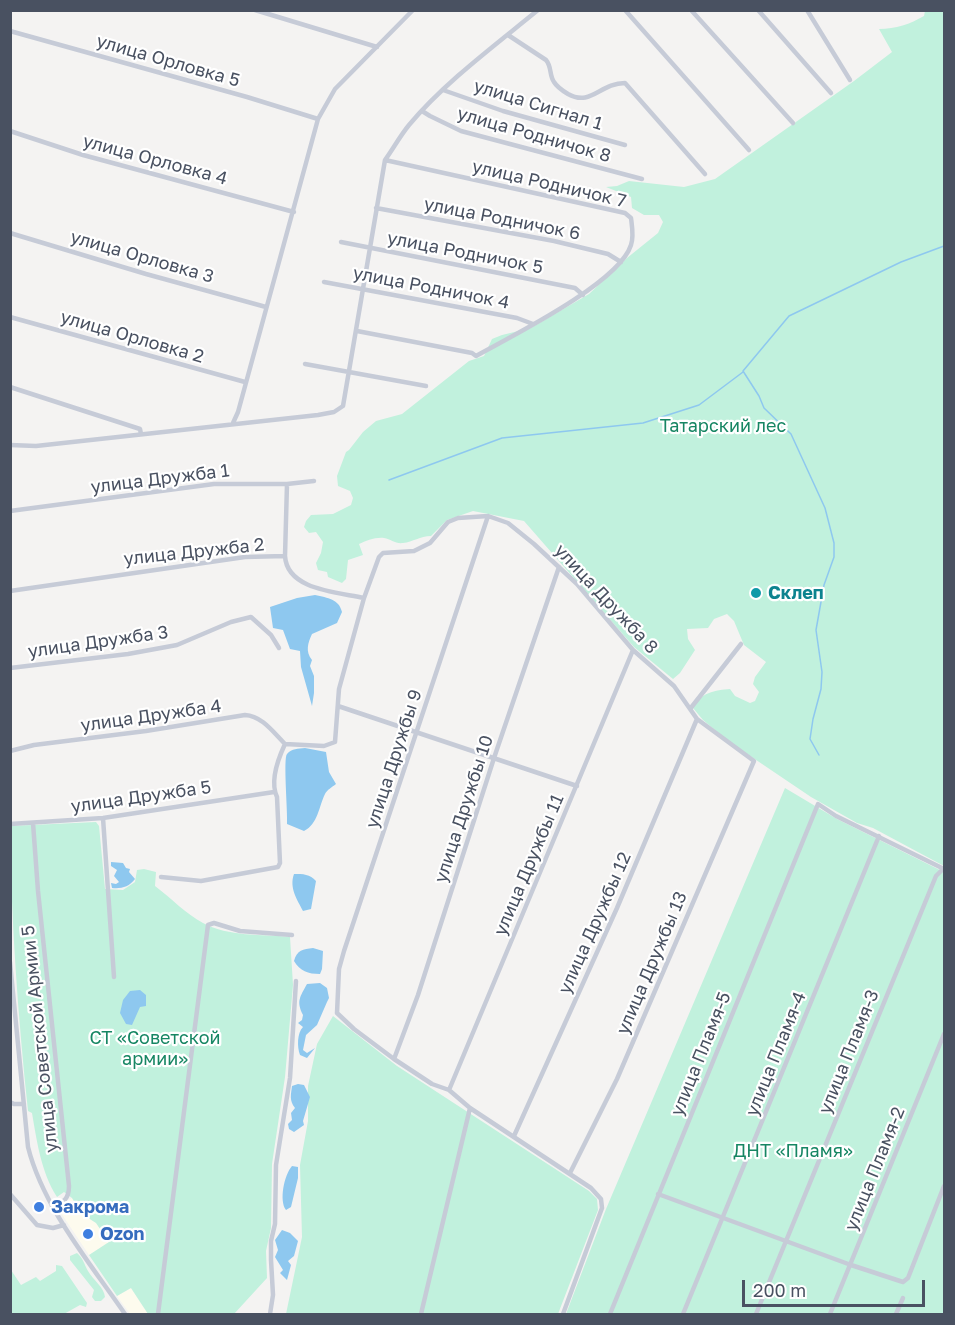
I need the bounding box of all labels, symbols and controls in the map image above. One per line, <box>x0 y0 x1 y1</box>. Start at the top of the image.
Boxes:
street label: улица Орловка 5 <box>94 30 242 92</box>
street label: улица Сигнал 1 <box>471 75 605 135</box>
street label: улица Родничок 8 <box>455 103 613 167</box>
street label: улица Орловка 4 <box>80 130 230 190</box>
street label: улица Родничок 7 <box>470 156 628 212</box>
street label: улица Родничок 6 <box>422 193 582 245</box>
street label: улица Орловка 3 <box>68 226 216 288</box>
street label: улица Родничок 5 <box>385 227 545 279</box>
street label: улица Родничок 4 <box>351 262 511 314</box>
street label: улица Орловка 2 <box>58 306 206 368</box>
park label: Татарский лес <box>660 415 786 437</box>
street label: улица Дружба 1 <box>89 460 231 498</box>
street label: улица Дружба 2 <box>123 534 265 570</box>
street label: улица Дружба 8 <box>550 540 662 658</box>
place label: Склеп <box>768 582 824 604</box>
marker: Склеп <box>749 586 763 600</box>
street label: улица Дружба 3 <box>26 621 170 663</box>
street label: улица Дружбы 9 <box>361 687 427 831</box>
street label: улица Дружба 4 <box>79 695 223 737</box>
street label: улица Дружбы 10 <box>430 733 498 885</box>
street label: улица Дружба 5 <box>69 776 213 818</box>
street label: улица Дружбы 11 <box>489 791 569 939</box>
street label: улица Дружбы 12 <box>554 849 636 997</box>
street label: улица Дружбы 13 <box>612 888 692 1038</box>
street label: улица Советской Армии 5 <box>17 924 63 1154</box>
street label: улица Пламя-3 <box>814 987 884 1117</box>
street label: улица Пламя-5 <box>666 989 736 1119</box>
street label: улица Пламя-4 <box>741 989 811 1119</box>
park label: СТ «Советской армии» <box>89 1027 221 1070</box>
street label: улица Пламя-2 <box>840 1104 910 1234</box>
park label: ДНТ «Пламя» <box>733 1140 853 1162</box>
place label: Закрома <box>51 1196 129 1218</box>
marker: Закрома <box>32 1200 46 1214</box>
place label: Ozon <box>100 1223 144 1245</box>
marker: Ozon <box>81 1227 95 1241</box>
scale bar <box>745 1268 928 1306</box>
text: 200 m <box>753 1279 806 1301</box>

